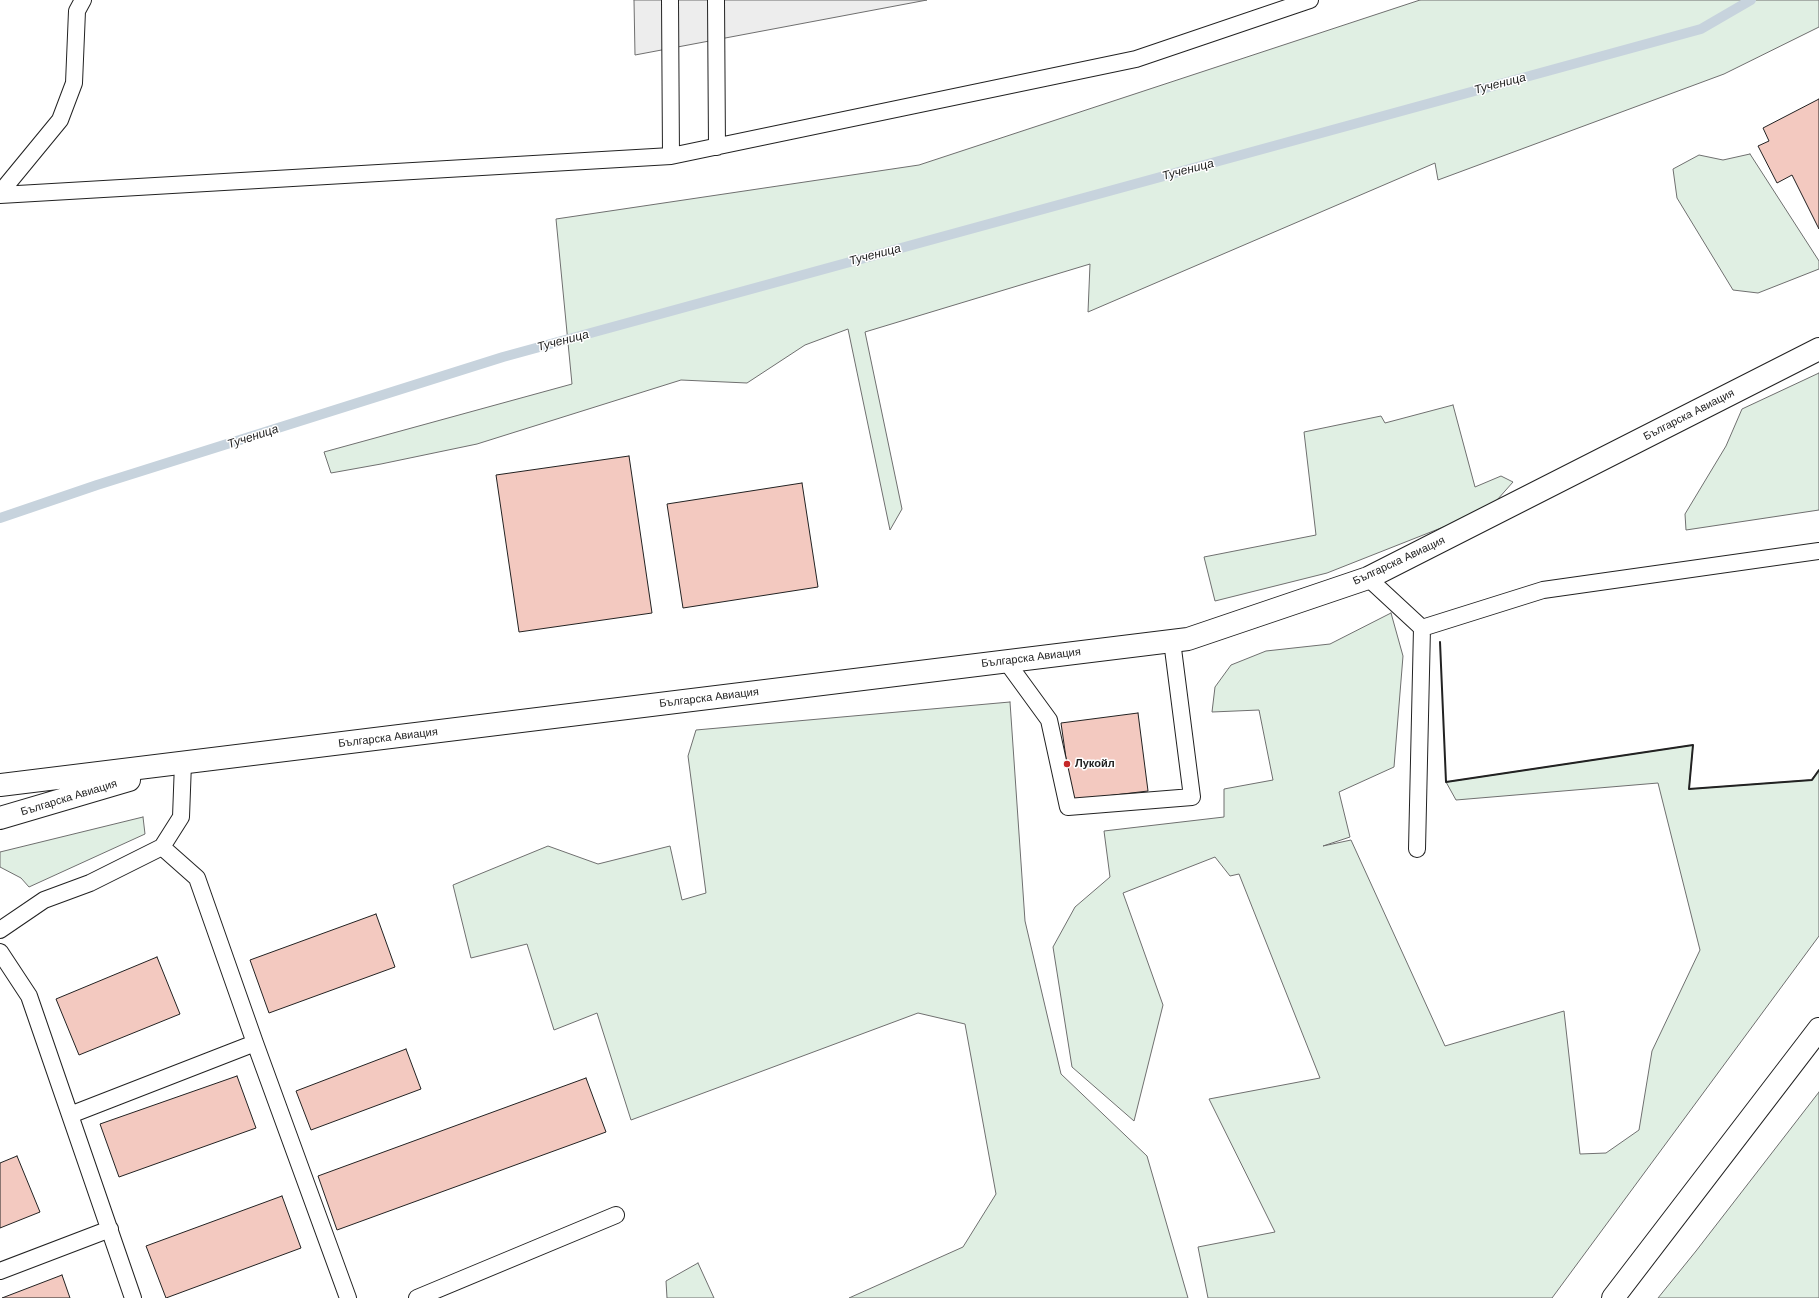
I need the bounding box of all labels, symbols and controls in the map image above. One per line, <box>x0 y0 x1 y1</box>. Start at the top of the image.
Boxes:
water label: Тученица <box>1473 70 1527 98</box>
water label: Тученица <box>1161 156 1215 184</box>
water label: Тученица <box>848 241 902 269</box>
water label: Тученица <box>536 327 590 355</box>
street label: Българска Авиация <box>1641 386 1737 444</box>
water label: Тученица <box>226 422 280 452</box>
street label: Българска Авиация <box>1351 534 1447 588</box>
street label: Българска Авиация <box>981 645 1081 671</box>
street label: Българска Авиация <box>659 685 759 711</box>
street label: Българска Авиация <box>338 725 438 751</box>
place label: Лукойл <box>1075 757 1115 771</box>
marker: Лукойл <box>1062 759 1072 769</box>
street label: Българска Авиация <box>19 777 119 819</box>

